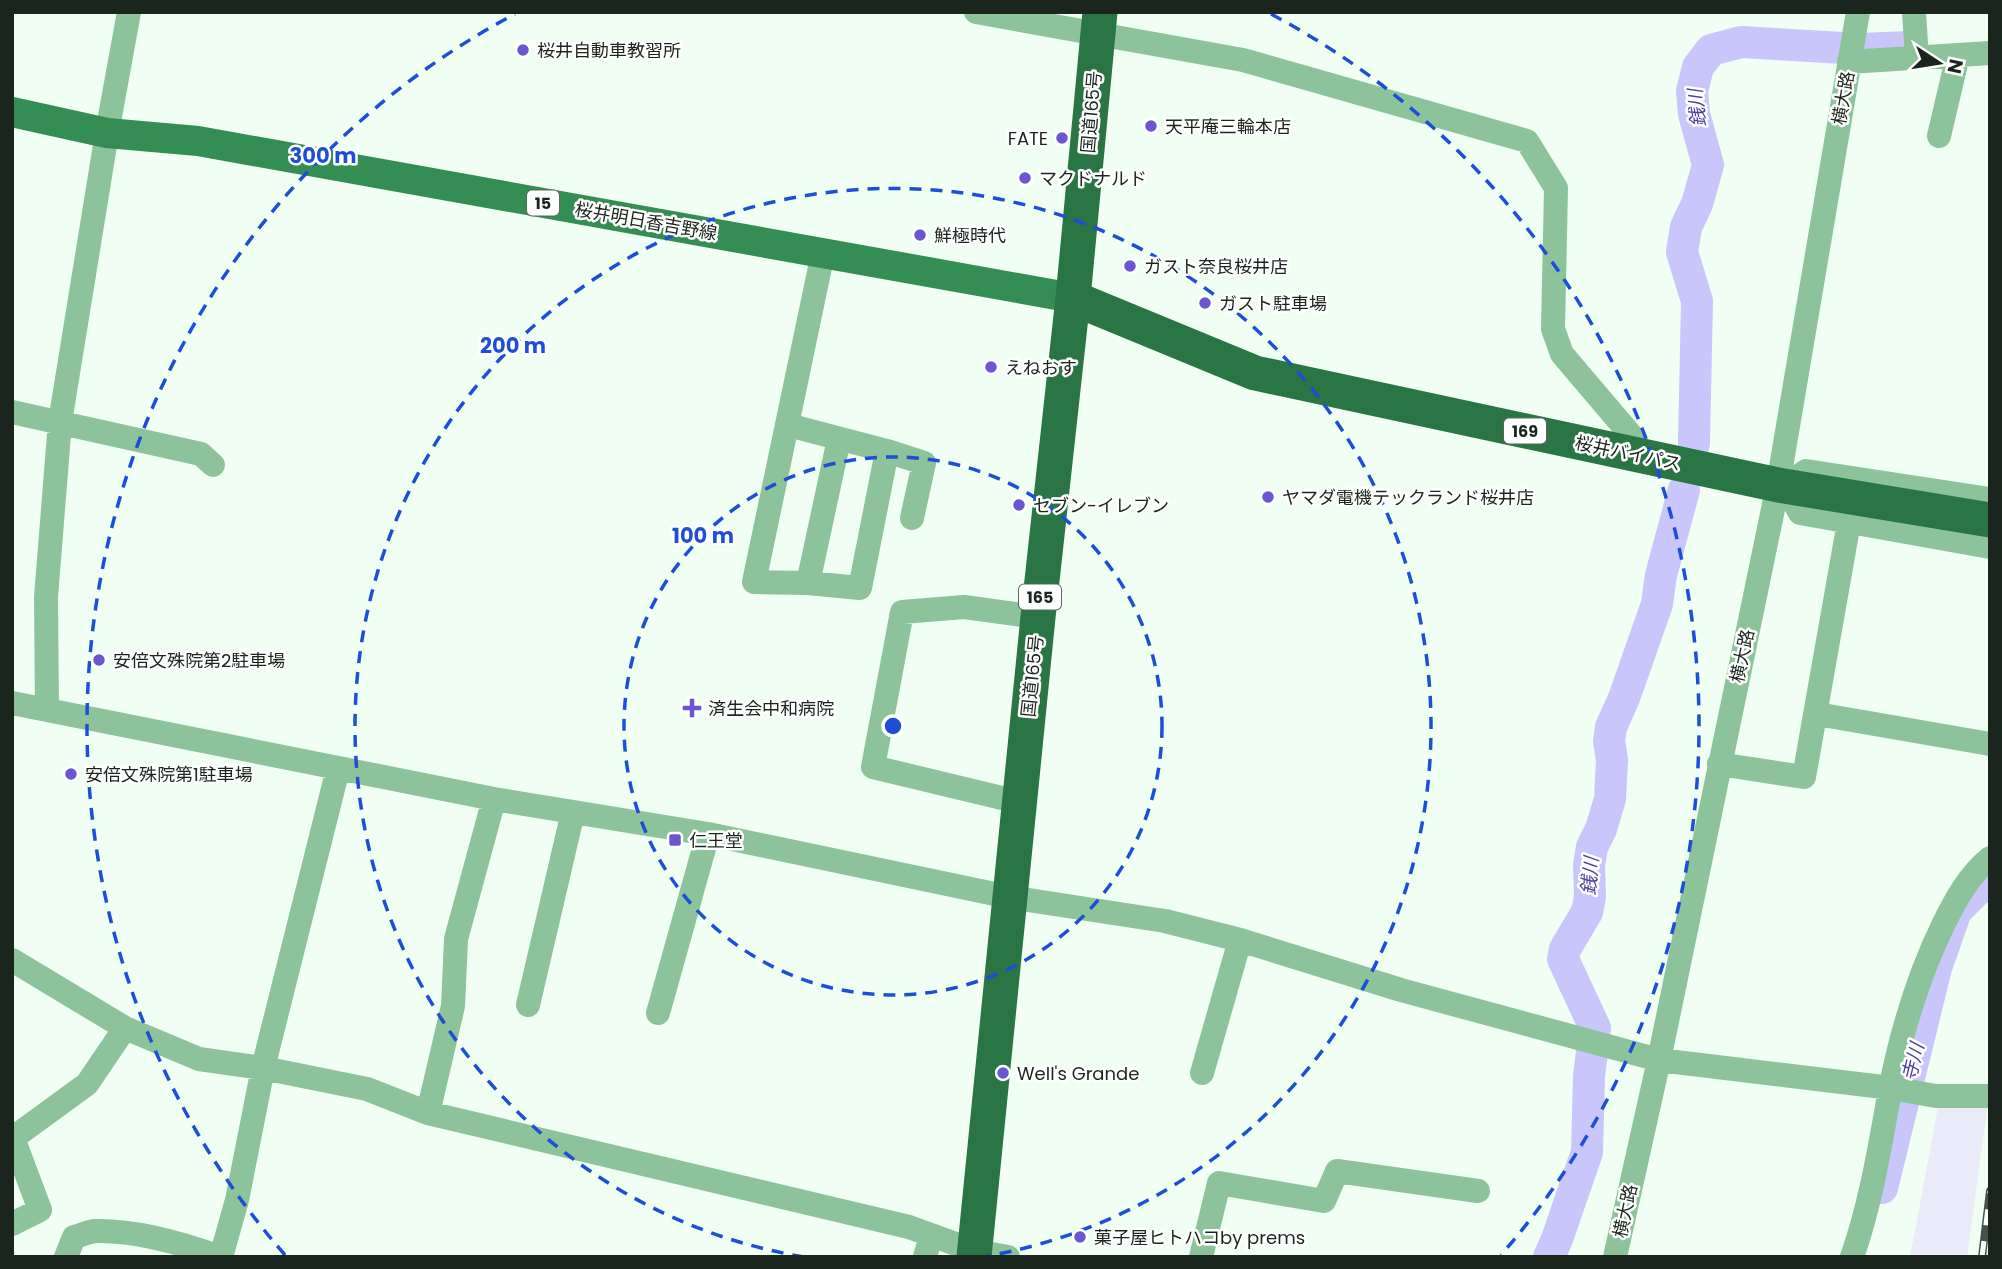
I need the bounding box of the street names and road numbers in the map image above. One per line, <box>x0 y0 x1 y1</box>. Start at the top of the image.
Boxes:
street label: 横大路 <box>1826 69 1860 127</box>
street label: 国道165号 <box>1075 70 1107 154</box>
road number: 15 <box>527 190 559 216</box>
street label: 桜井明日香吉野線 <box>573 196 719 246</box>
road number: 169 <box>1504 418 1546 444</box>
street label: 桜井バイパス <box>1573 430 1683 476</box>
road number: 165 <box>1019 584 1061 610</box>
street label: 横大路 <box>1724 627 1760 685</box>
street label: 国道165号 <box>1015 634 1049 718</box>
street label: 横大路 <box>1607 1182 1643 1240</box>

